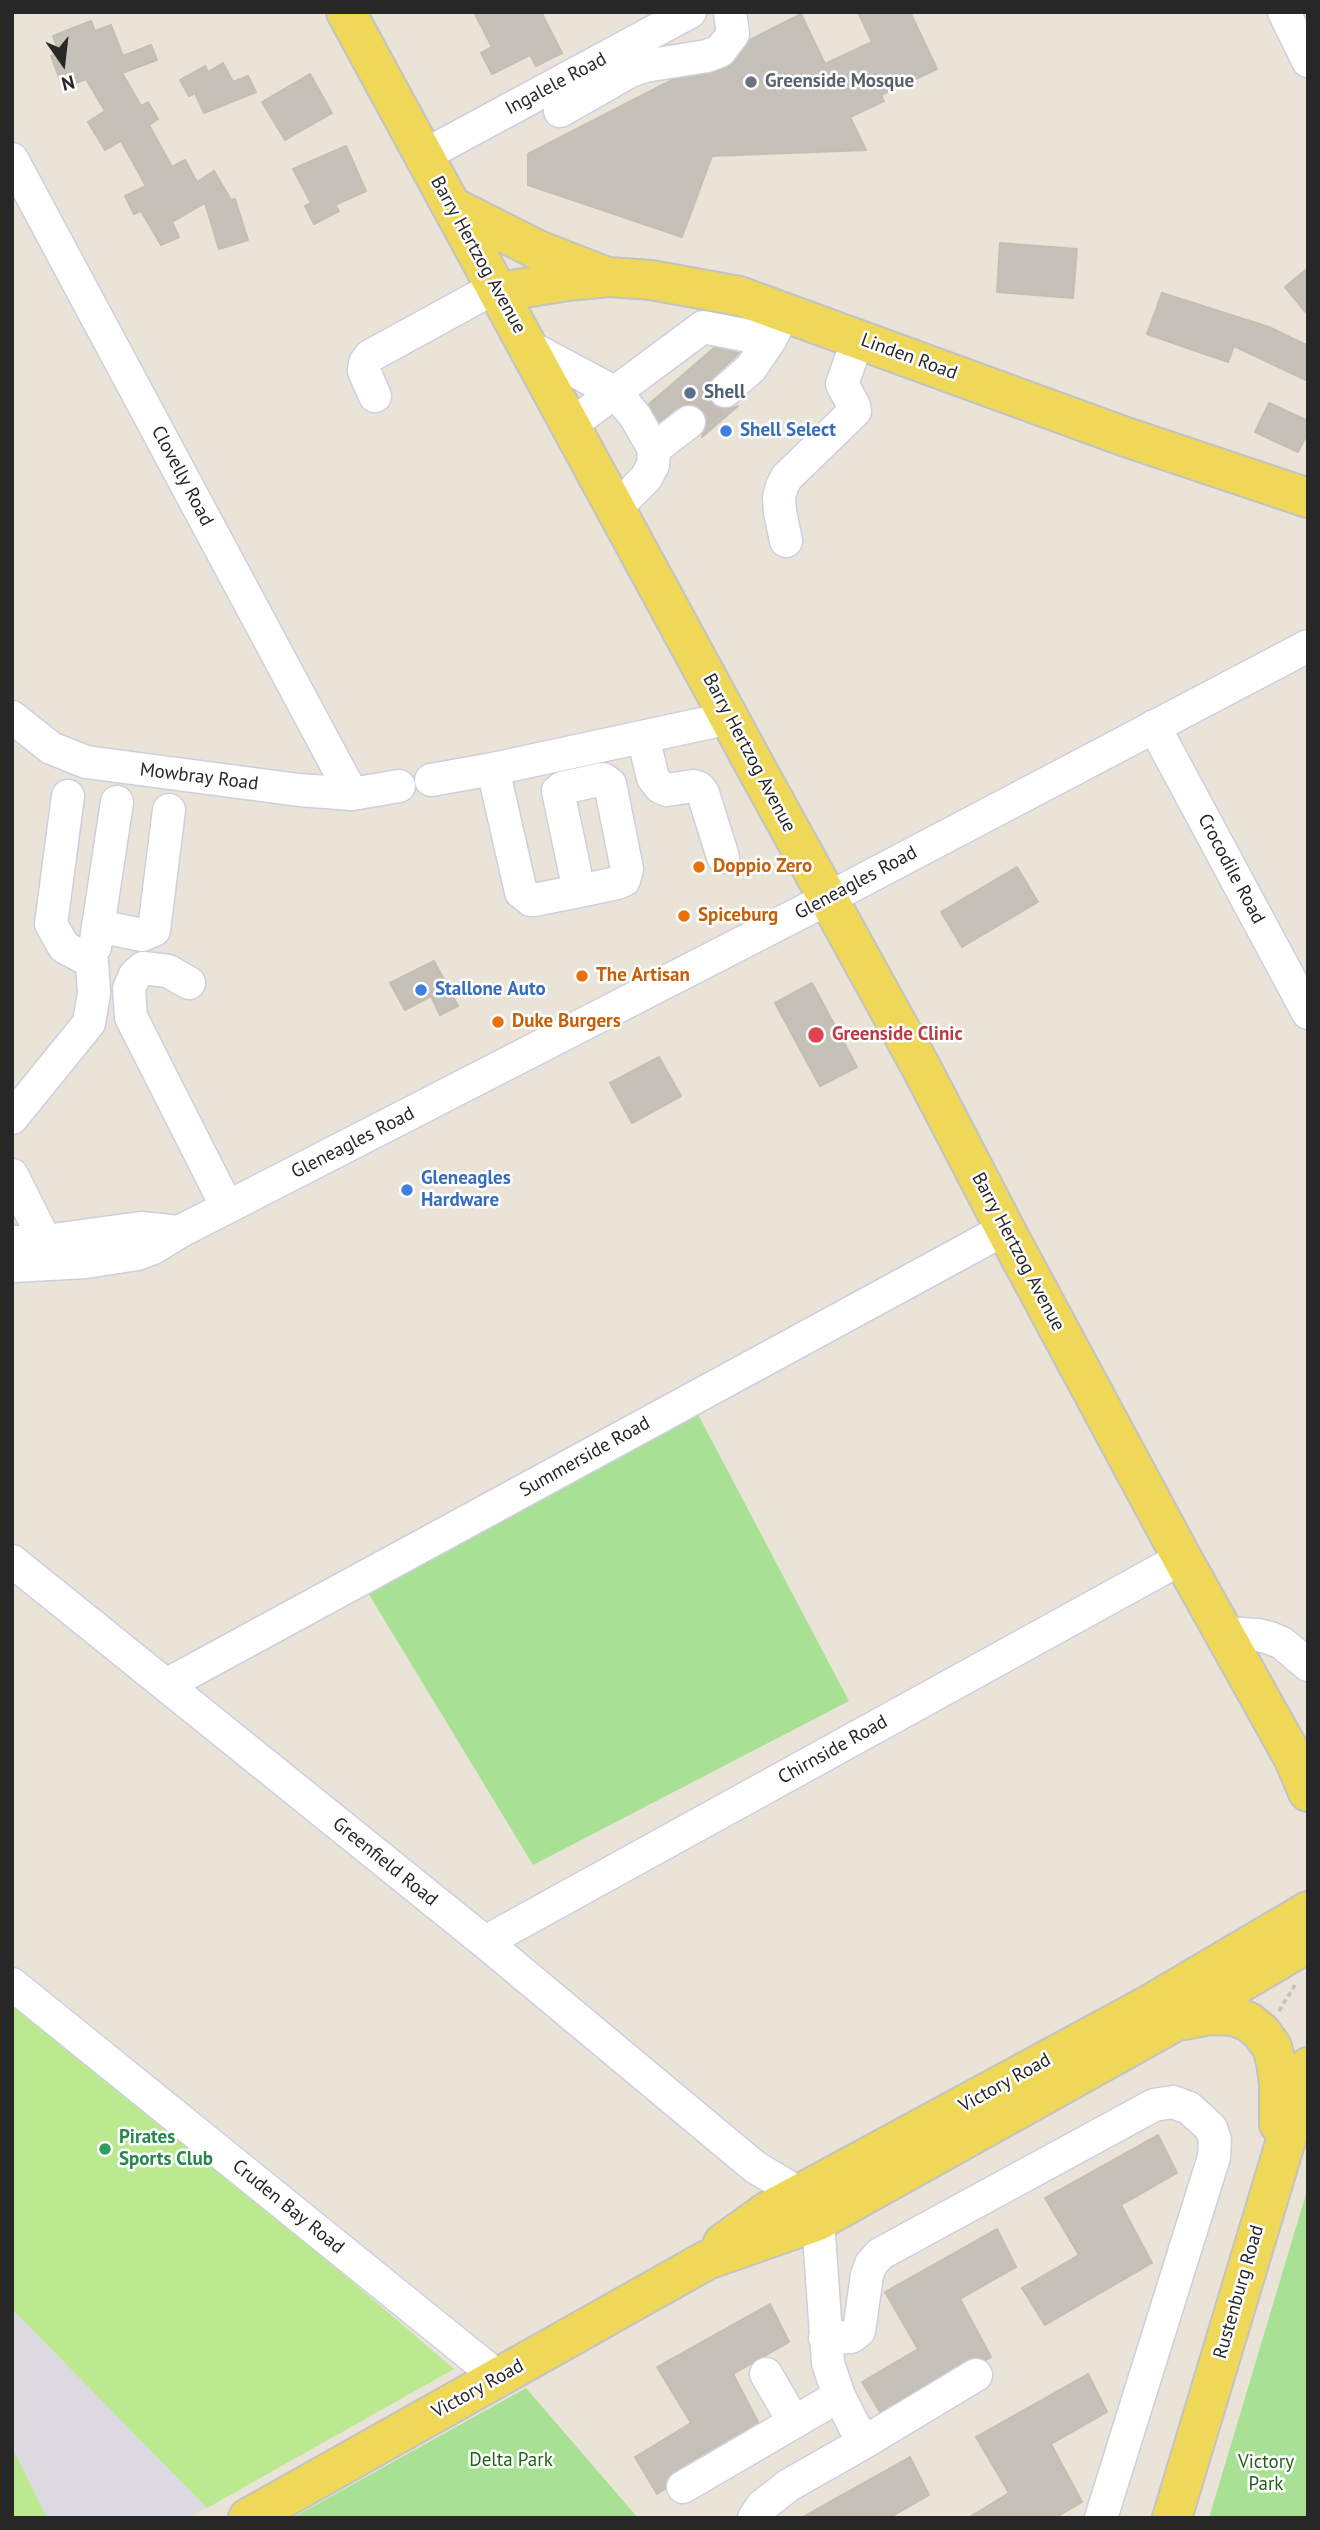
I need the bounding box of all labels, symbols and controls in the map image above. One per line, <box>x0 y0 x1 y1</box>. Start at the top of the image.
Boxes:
north arrow <box>28 28 98 98</box>
street label: Ingalele Road <box>502 48 610 120</box>
text: N <box>59 70 77 97</box>
place label: Greenside Mosque <box>765 71 914 93</box>
marker: Greenside Mosque <box>743 74 759 90</box>
street label: Barry Hertzog Avenue <box>425 172 531 338</box>
street label: Linden Road <box>858 329 960 385</box>
place label: Shell <box>704 382 745 404</box>
marker: Shell <box>682 385 698 401</box>
place label: Shell Select <box>740 420 836 442</box>
street label: Clovelly Road <box>146 422 218 530</box>
marker: Shell Select <box>718 423 734 439</box>
street label: Barry Hertzog Avenue <box>698 670 800 836</box>
street label: Mowbray Road <box>138 758 260 796</box>
street label: Crocodile Road <box>1192 810 1270 928</box>
street label: Gleneagles Road <box>791 841 921 925</box>
place label: Doppio Zero <box>713 856 812 878</box>
marker: Doppio Zero <box>691 859 707 875</box>
place label: Spiceburg <box>698 905 778 927</box>
marker: Spiceburg <box>676 908 692 924</box>
place label: The Artisan <box>596 965 690 987</box>
marker: The Artisan <box>574 968 590 984</box>
place label: Stallone Auto <box>435 979 546 1001</box>
marker: Stallone Auto <box>413 982 429 998</box>
place label: Duke Burgers <box>512 1011 621 1033</box>
marker: Duke Burgers <box>490 1014 506 1030</box>
place label: Greenside Clinic <box>832 1024 963 1046</box>
marker: Greenside Clinic <box>806 1025 826 1045</box>
street label: Gleneagles Road <box>288 1102 418 1184</box>
place label: Gleneagles Hardware <box>421 1168 511 1212</box>
street label: Barry Hertzog Avenue <box>967 1169 1069 1335</box>
marker: Gleneagles Hardware <box>399 1182 415 1198</box>
street label: Summerside Road <box>516 1412 654 1502</box>
street label: Chirnside Road <box>774 1711 892 1789</box>
street label: Greenfield Road <box>328 1813 442 1911</box>
street label: Victory Road <box>955 2048 1055 2118</box>
place label: Pirates Sports Club <box>119 2127 213 2171</box>
marker: Pirates Sports Club <box>97 2141 113 2157</box>
street label: Cruden Bay Road <box>227 2155 349 2259</box>
street label: Rustenburg Road <box>1209 2222 1269 2362</box>
street label: Victory Road <box>428 2354 528 2424</box>
park label: Delta Park <box>469 2450 553 2472</box>
park label: Victory Park <box>1238 2452 1294 2496</box>

